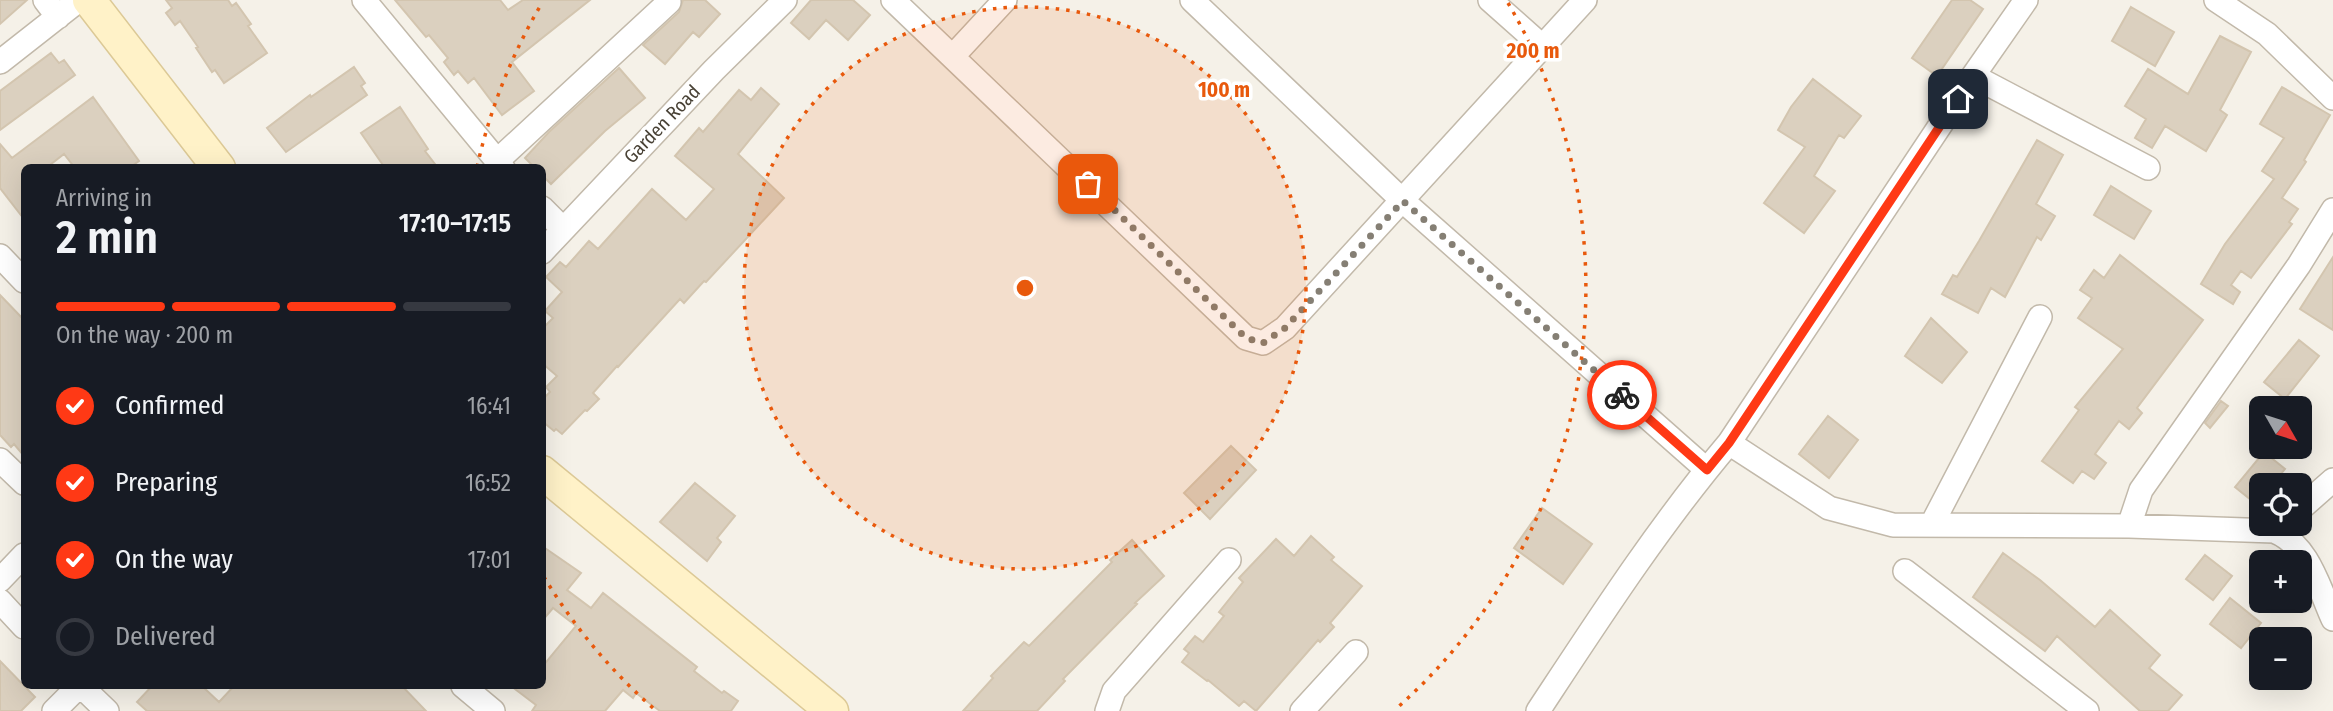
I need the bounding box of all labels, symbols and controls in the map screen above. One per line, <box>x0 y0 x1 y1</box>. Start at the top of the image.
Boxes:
text: 200 m <box>1505 38 1560 64</box>
pin <box>1928 69 1988 129</box>
text: 100 m <box>1198 77 1250 103</box>
street label: Garden Road <box>619 80 705 168</box>
icon: home <box>1939 80 1977 118</box>
pin <box>1058 154 1118 214</box>
icon: bag <box>1069 165 1107 203</box>
text: Arriving in <box>56 184 152 212</box>
text: 17:10–17:15 <box>399 208 511 239</box>
text: 2 min <box>56 210 158 265</box>
centre of rings <box>1013 276 1037 300</box>
text: On the way · 200 m <box>56 321 233 349</box>
courier <box>1587 360 1657 430</box>
icon: bike <box>1603 376 1641 414</box>
icon: check <box>56 387 94 425</box>
text: Confirmed <box>115 390 225 421</box>
text: 16:41 <box>467 392 511 420</box>
north arrow <box>2249 396 2312 458</box>
map controls <box>2249 396 2312 690</box>
icon: check <box>56 464 94 502</box>
text: Preparing <box>115 467 217 498</box>
text: 16:52 <box>465 469 511 497</box>
button: locate <box>2249 473 2312 536</box>
icon: check <box>56 541 94 579</box>
text: On the way <box>115 544 233 575</box>
text: 17:01 <box>467 546 511 574</box>
button: + <box>2249 550 2312 613</box>
text: Delivered <box>115 621 216 652</box>
button: − <box>2249 627 2312 690</box>

